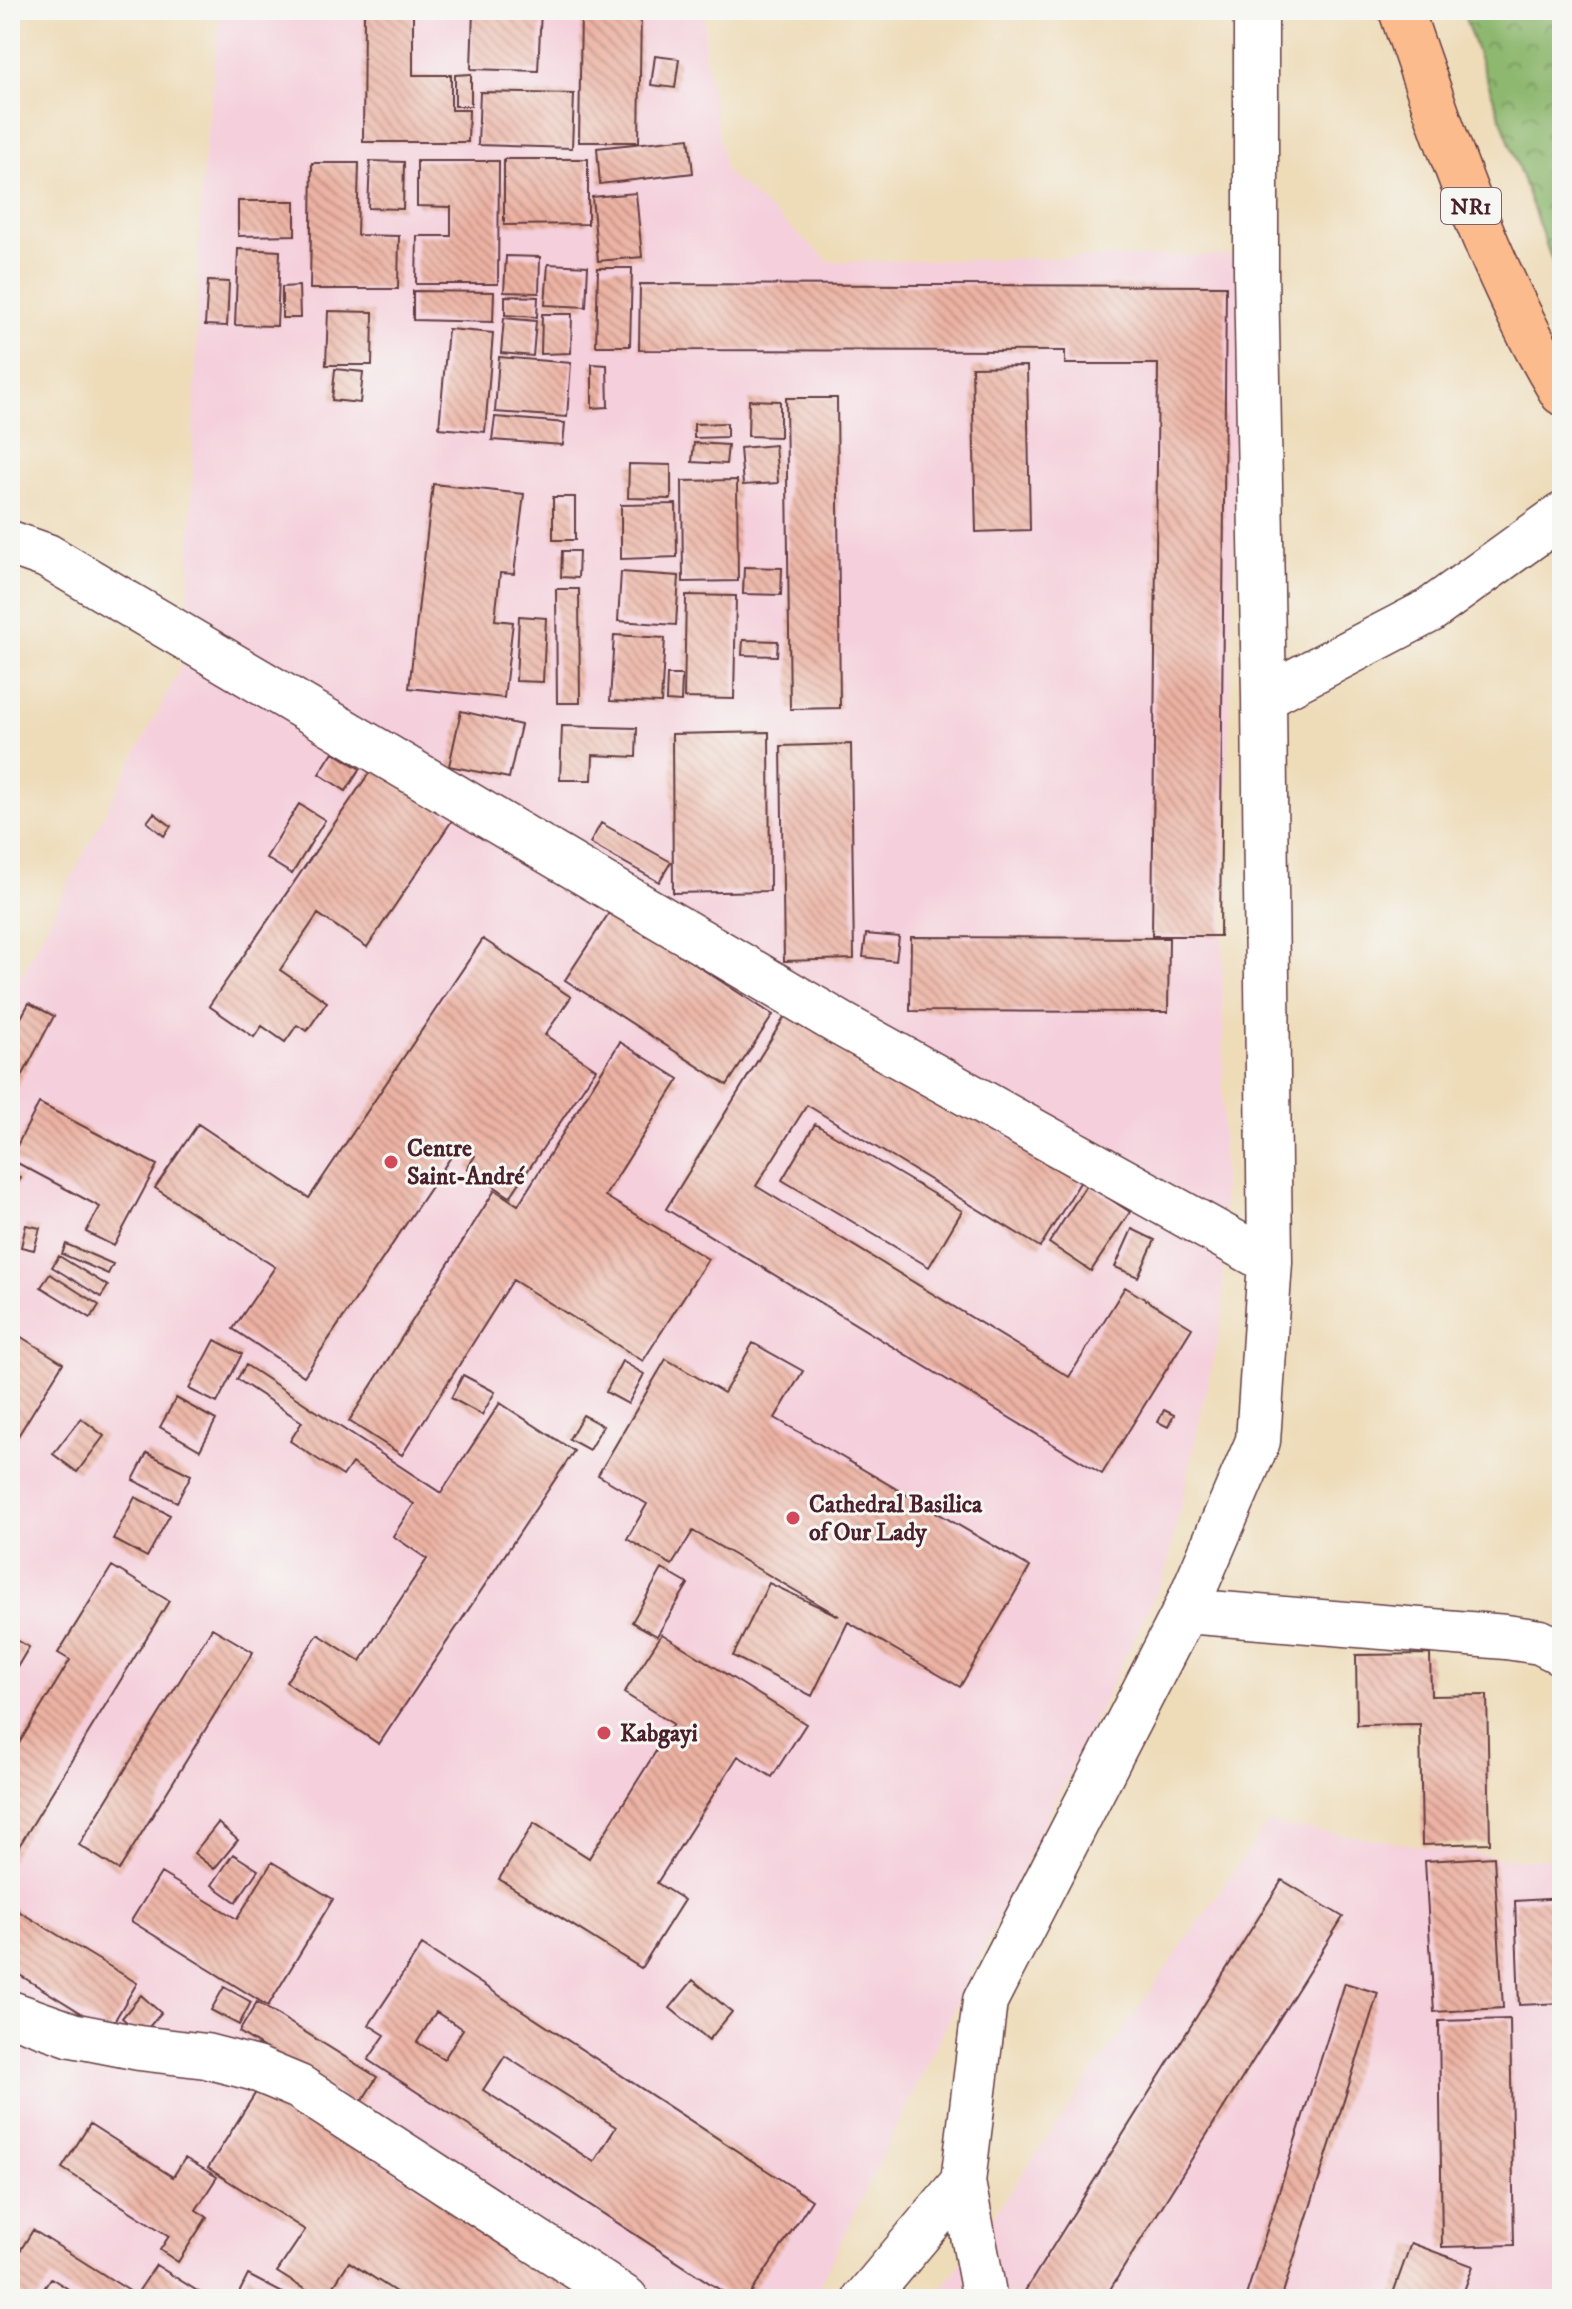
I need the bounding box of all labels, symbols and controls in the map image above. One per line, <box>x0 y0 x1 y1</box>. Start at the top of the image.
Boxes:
road number: NR1 <box>1441 188 1501 224</box>
place label: Centre Saint-André <box>407 1134 525 1192</box>
marker: Centre Saint-André <box>382 1153 400 1171</box>
place label: Cathedral Basilica of Our Lady <box>809 1490 983 1548</box>
marker: Cathedral Basilica of Our Lady <box>784 1509 802 1527</box>
place label: Kabgayi <box>620 1719 698 1749</box>
marker: Kabgayi <box>595 1724 613 1742</box>

